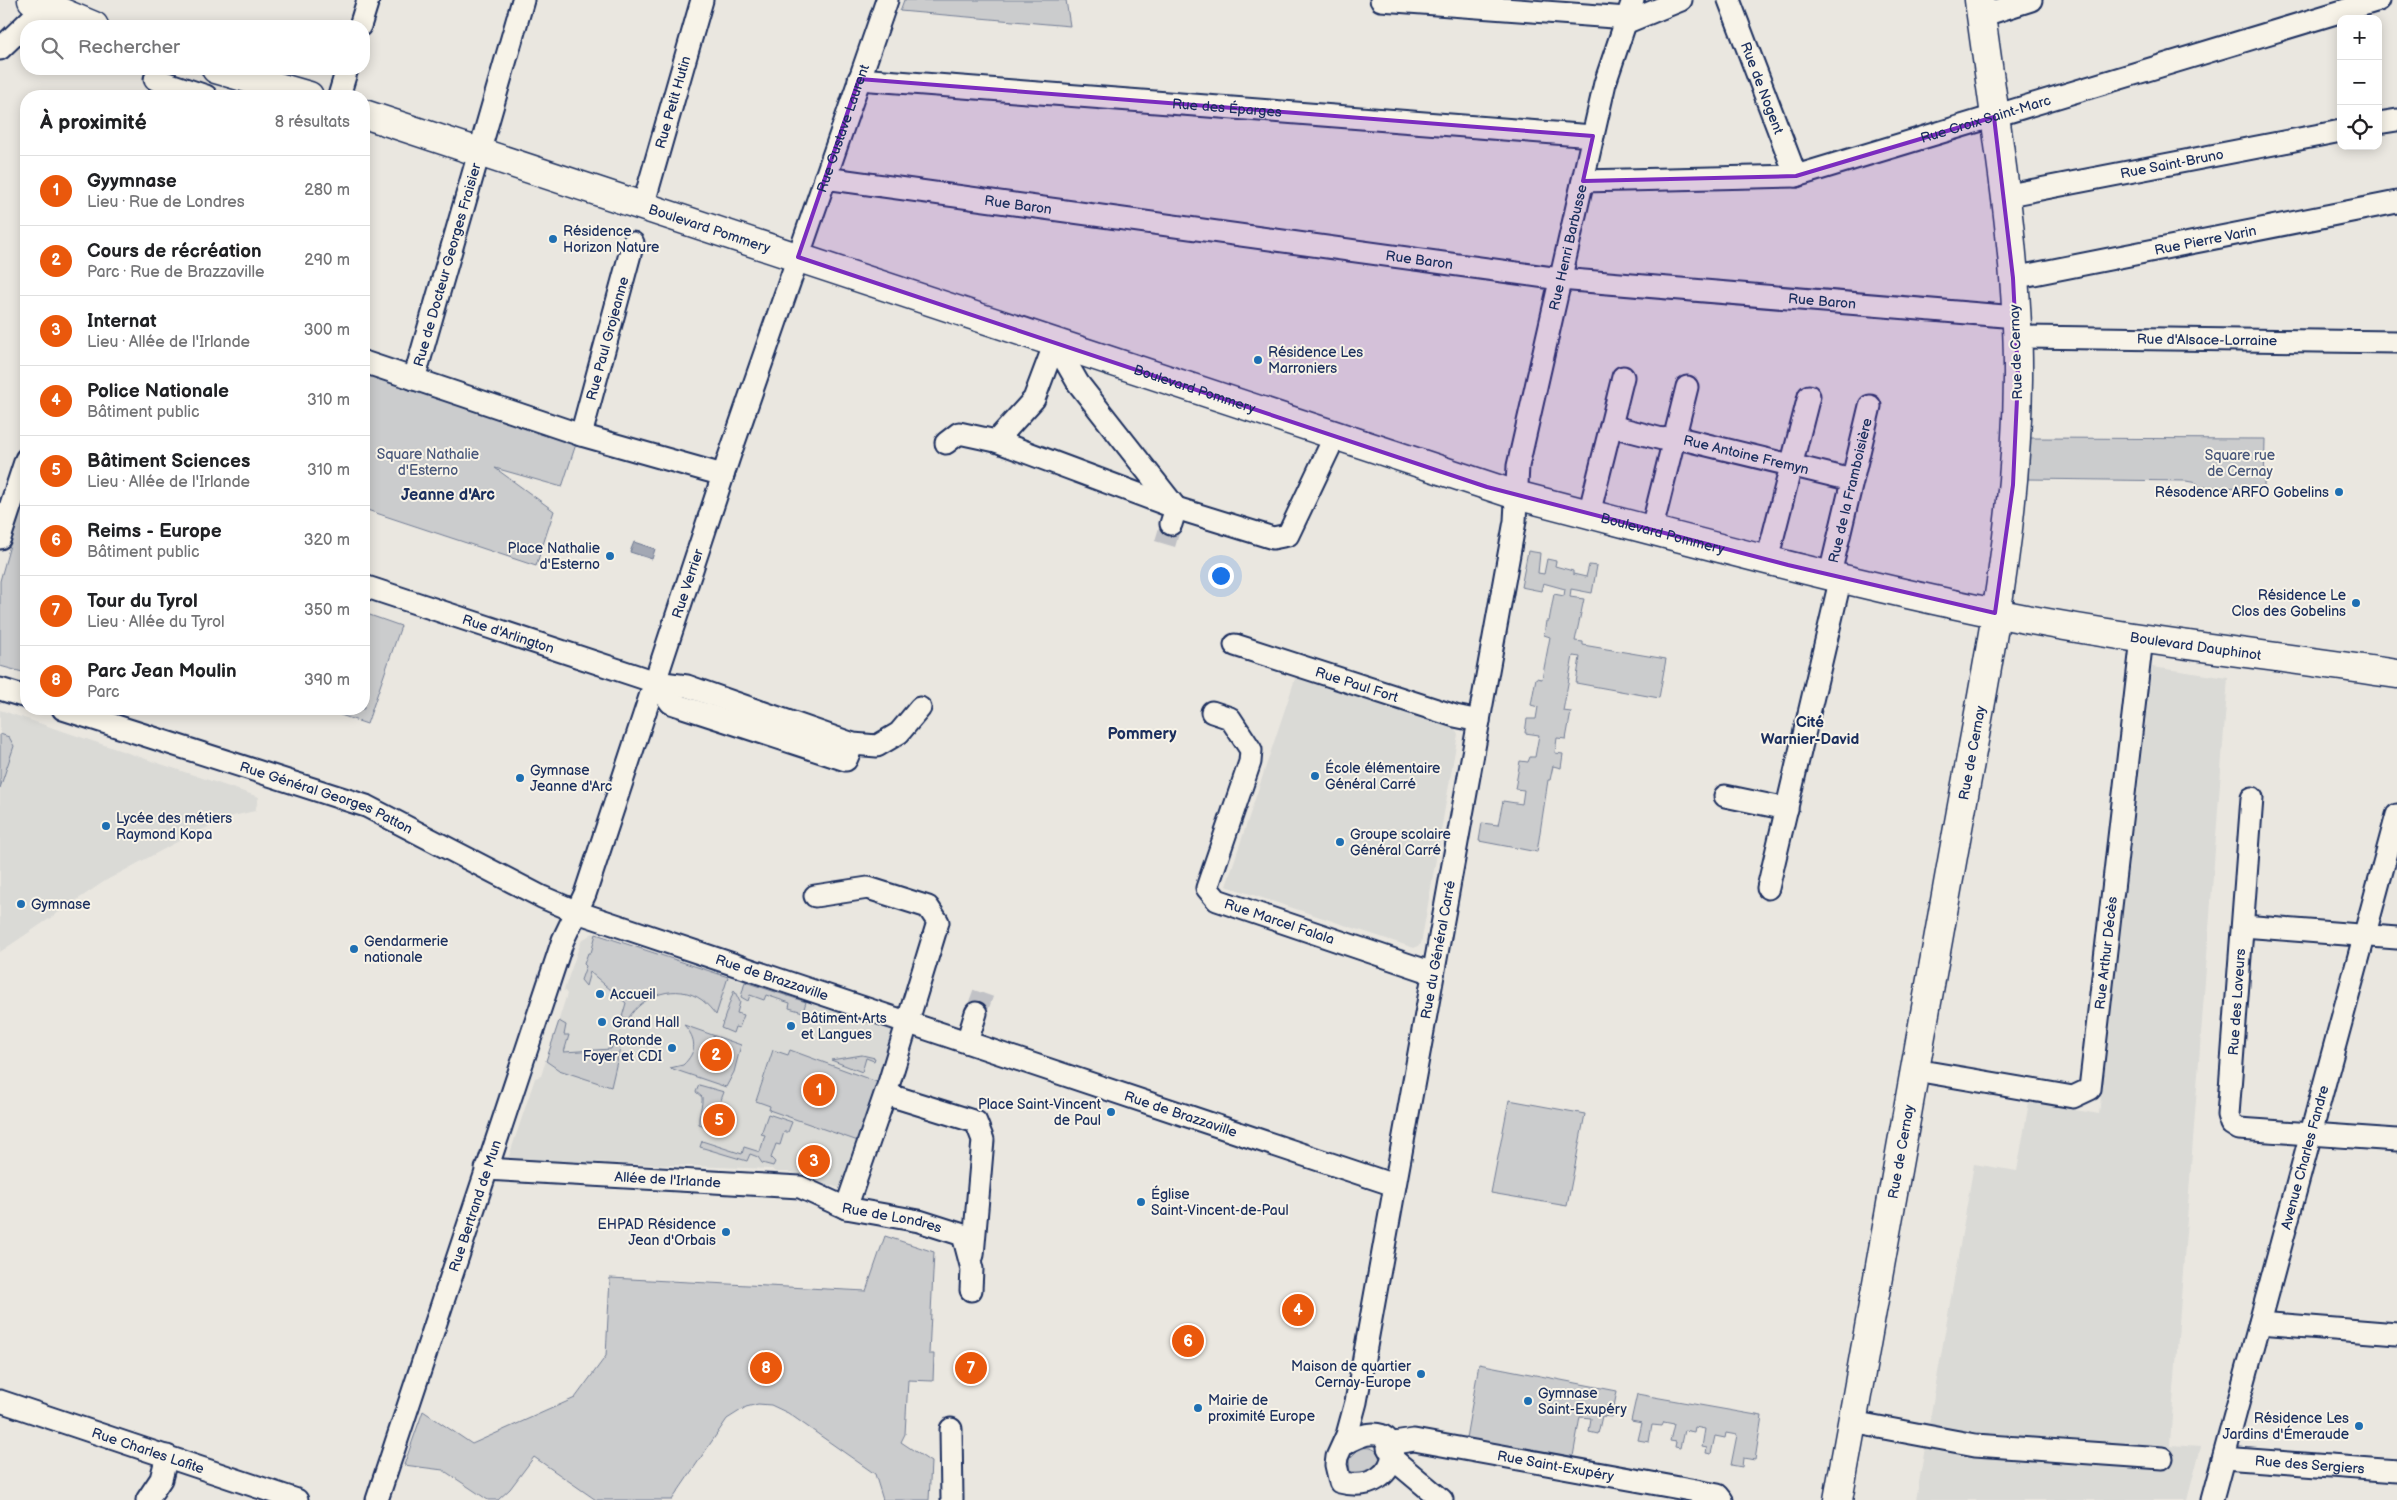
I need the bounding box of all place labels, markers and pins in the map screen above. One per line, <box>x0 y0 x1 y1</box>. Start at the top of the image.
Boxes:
place label: Résidence Horizon Nature <box>563 223 659 256</box>
marker: Résidence Horizon Nature <box>547 233 559 245</box>
place label: Résidence Les Marroniers <box>1268 344 1363 377</box>
marker: Résidence Les Marroniers <box>1252 354 1264 366</box>
place label: Résodence ARFO Gobelins <box>2155 484 2329 501</box>
marker: Résodence ARFO Gobelins <box>2333 486 2345 498</box>
place label: Place Nathalie d'Esterno <box>508 540 600 573</box>
marker: Place Nathalie d'Esterno <box>604 550 616 562</box>
place label: Résidence Le Clos des Gobelins <box>2231 587 2346 620</box>
marker: Résidence Le Clos des Gobelins <box>2350 597 2362 609</box>
place label: École élémentaire Général Carré <box>1325 759 1440 793</box>
place label: Gymnase Jeanne d'Arc <box>530 762 612 795</box>
marker: École élémentaire Général Carré <box>1309 770 1321 782</box>
marker: Gymnase Jeanne d'Arc <box>514 772 526 784</box>
place label: Lycée des métiers Raymond Kopa <box>116 810 232 843</box>
marker: Lycée des métiers Raymond Kopa <box>100 820 112 832</box>
place label: Groupe scolaire Général Carré <box>1350 826 1451 859</box>
marker: Groupe scolaire Général Carré <box>1334 836 1346 848</box>
place label: Gymnase <box>31 896 90 913</box>
marker: Gymnase <box>15 898 27 910</box>
place label: Gendarmerie nationale <box>364 933 448 966</box>
marker: Gendarmerie nationale <box>348 943 360 955</box>
place label: Accueil <box>610 986 656 1003</box>
marker: Accueil <box>594 988 606 1000</box>
place label: Bâtiment Arts et Langues <box>801 1010 887 1043</box>
place label: Grand Hall <box>612 1014 679 1031</box>
marker: Grand Hall <box>596 1016 608 1028</box>
marker: Bâtiment Arts et Langues <box>785 1020 797 1032</box>
place label: Rotonde Foyer et CDI <box>583 1032 662 1065</box>
pin: 2 <box>700 1036 732 1074</box>
marker: Rotonde Foyer et CDI <box>666 1042 678 1054</box>
pin: 1 <box>803 1071 835 1109</box>
place label: Place Saint-Vincent de Paul <box>978 1096 1102 1129</box>
pin: 5 <box>703 1101 735 1139</box>
marker: Place Saint-Vincent de Paul <box>1105 1106 1117 1118</box>
pin: 3 <box>798 1142 830 1180</box>
place label: Église Saint-Vincent-de-Paul <box>1151 1185 1289 1219</box>
marker: Église Saint-Vincent-de-Paul <box>1135 1196 1147 1208</box>
place label: EHPAD Résidence Jean d'Orbais <box>598 1216 716 1249</box>
marker: EHPAD Résidence Jean d'Orbais <box>720 1226 732 1238</box>
pin: 4 <box>1282 1291 1314 1329</box>
pin: 6 <box>1172 1322 1204 1360</box>
pin: 8 <box>750 1349 782 1387</box>
pin: 7 <box>955 1349 987 1387</box>
place label: Maison de quartier Cernay-Europe <box>1291 1358 1412 1391</box>
marker: Maison de quartier Cernay-Europe <box>1415 1368 1427 1380</box>
place label: Gymnase Saint-Exupéry <box>1538 1385 1628 1418</box>
place label: Mairie de proximité Europe <box>1208 1392 1315 1425</box>
marker: Gymnase Saint-Exupéry <box>1522 1395 1534 1407</box>
marker: Mairie de proximité Europe <box>1192 1402 1204 1414</box>
place label: Résidence Les Jardins d'Émeraude <box>2223 1410 2349 1443</box>
marker: Résidence Les Jardins d'Émeraude <box>2353 1420 2365 1432</box>

